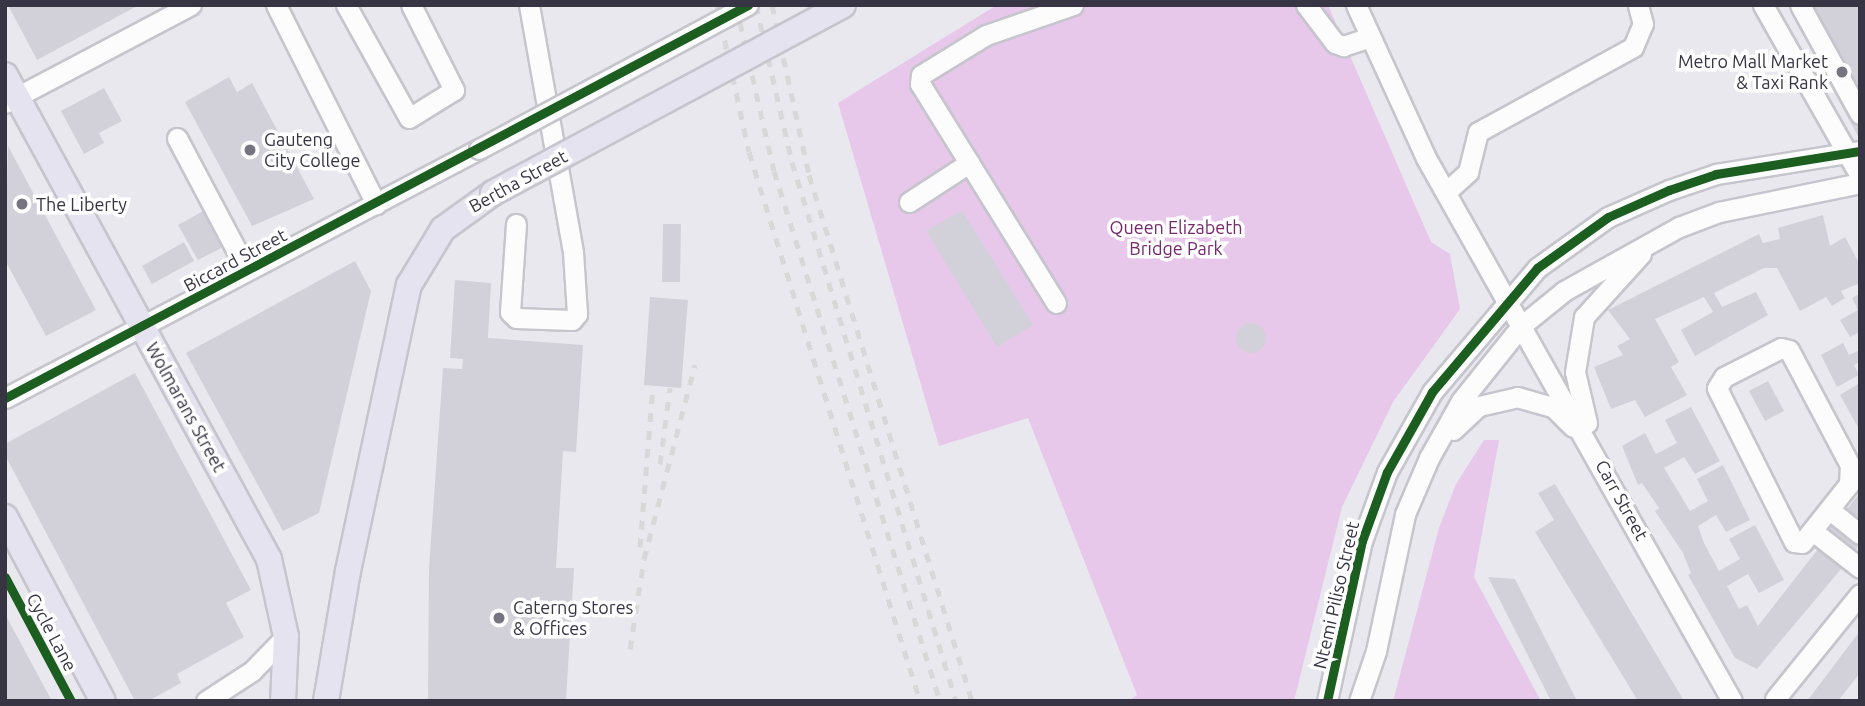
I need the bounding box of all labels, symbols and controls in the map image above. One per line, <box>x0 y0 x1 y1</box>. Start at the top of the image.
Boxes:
place label: Metro Mall Market & Taxi Rank <box>1678 51 1828 94</box>
marker: Metro Mall Market & Taxi Rank <box>1834 64 1850 80</box>
place label: Gauteng City College <box>264 129 360 172</box>
marker: Gauteng City College <box>242 142 258 158</box>
street label: Bertha Street <box>465 145 571 217</box>
place label: The Liberty <box>36 193 127 215</box>
marker: The Liberty <box>14 196 30 212</box>
park label: Queen Elizabeth Bridge Park <box>1109 217 1243 260</box>
street label: Biccard Street <box>180 224 290 296</box>
street label: Wolmarans Street <box>141 338 231 476</box>
street label: Carr Street <box>1591 456 1653 544</box>
street label: Ntemi Piliso Street <box>1309 519 1363 671</box>
street label: Cycle Lane <box>22 589 82 675</box>
place label: Caterng Stores & Offices <box>513 597 633 640</box>
marker: Caterng Stores & Offices <box>491 610 507 626</box>

